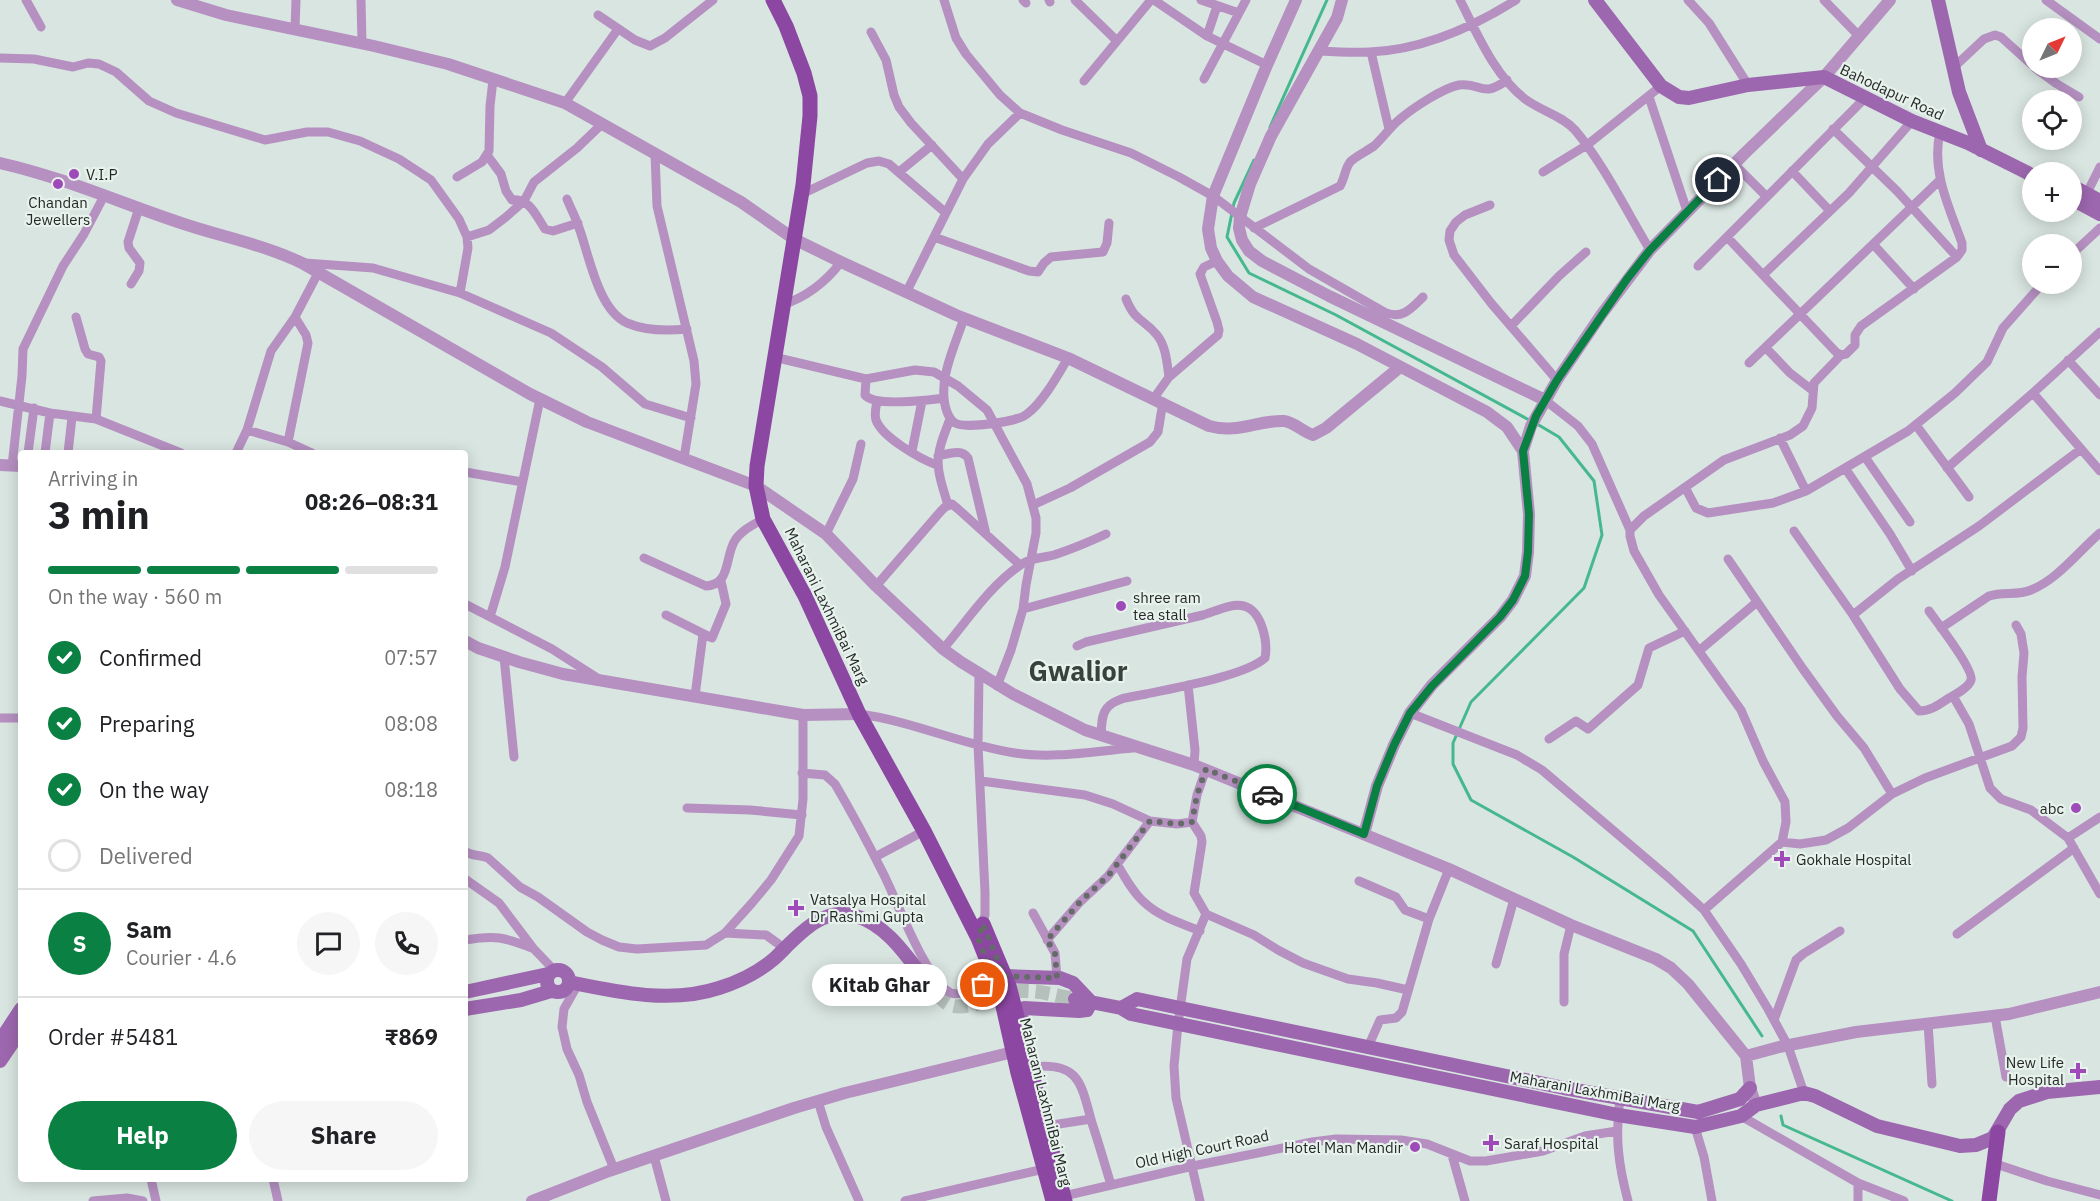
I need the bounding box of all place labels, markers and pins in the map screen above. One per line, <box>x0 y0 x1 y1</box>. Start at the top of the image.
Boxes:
pin <box>1692 154 1743 205</box>
place label: V.I.P <box>86 165 118 184</box>
marker: V.I.P <box>67 167 81 181</box>
marker: Chandan Jewellers <box>51 177 65 191</box>
place label: Chandan Jewellers <box>26 193 90 229</box>
place label: shree ram tea stall <box>1133 588 1201 624</box>
marker: shree ram tea stall <box>1114 599 1128 613</box>
place label: abc <box>2040 799 2064 818</box>
marker: abc <box>2069 801 2083 815</box>
marker: Gokhale Hospital <box>1773 850 1791 868</box>
place label: Gokhale Hospital <box>1796 850 1911 869</box>
place label: Vatsalya Hospital Dr Rashmi Gupta <box>810 890 926 926</box>
marker: Vatsalya Hospital Dr Rashmi Gupta <box>787 899 805 917</box>
pin <box>957 959 1008 1010</box>
callout: Kitab Ghar <box>812 964 947 1006</box>
place label: New Life Hospital <box>2006 1053 2064 1089</box>
marker: New Life Hospital <box>2069 1062 2087 1080</box>
marker: Saraf Hospital <box>1482 1134 1500 1152</box>
place label: Saraf Hospital <box>1504 1134 1599 1153</box>
place label: Hotel Man Mandir <box>1284 1138 1403 1157</box>
marker: Hotel Man Mandir <box>1408 1140 1422 1154</box>

